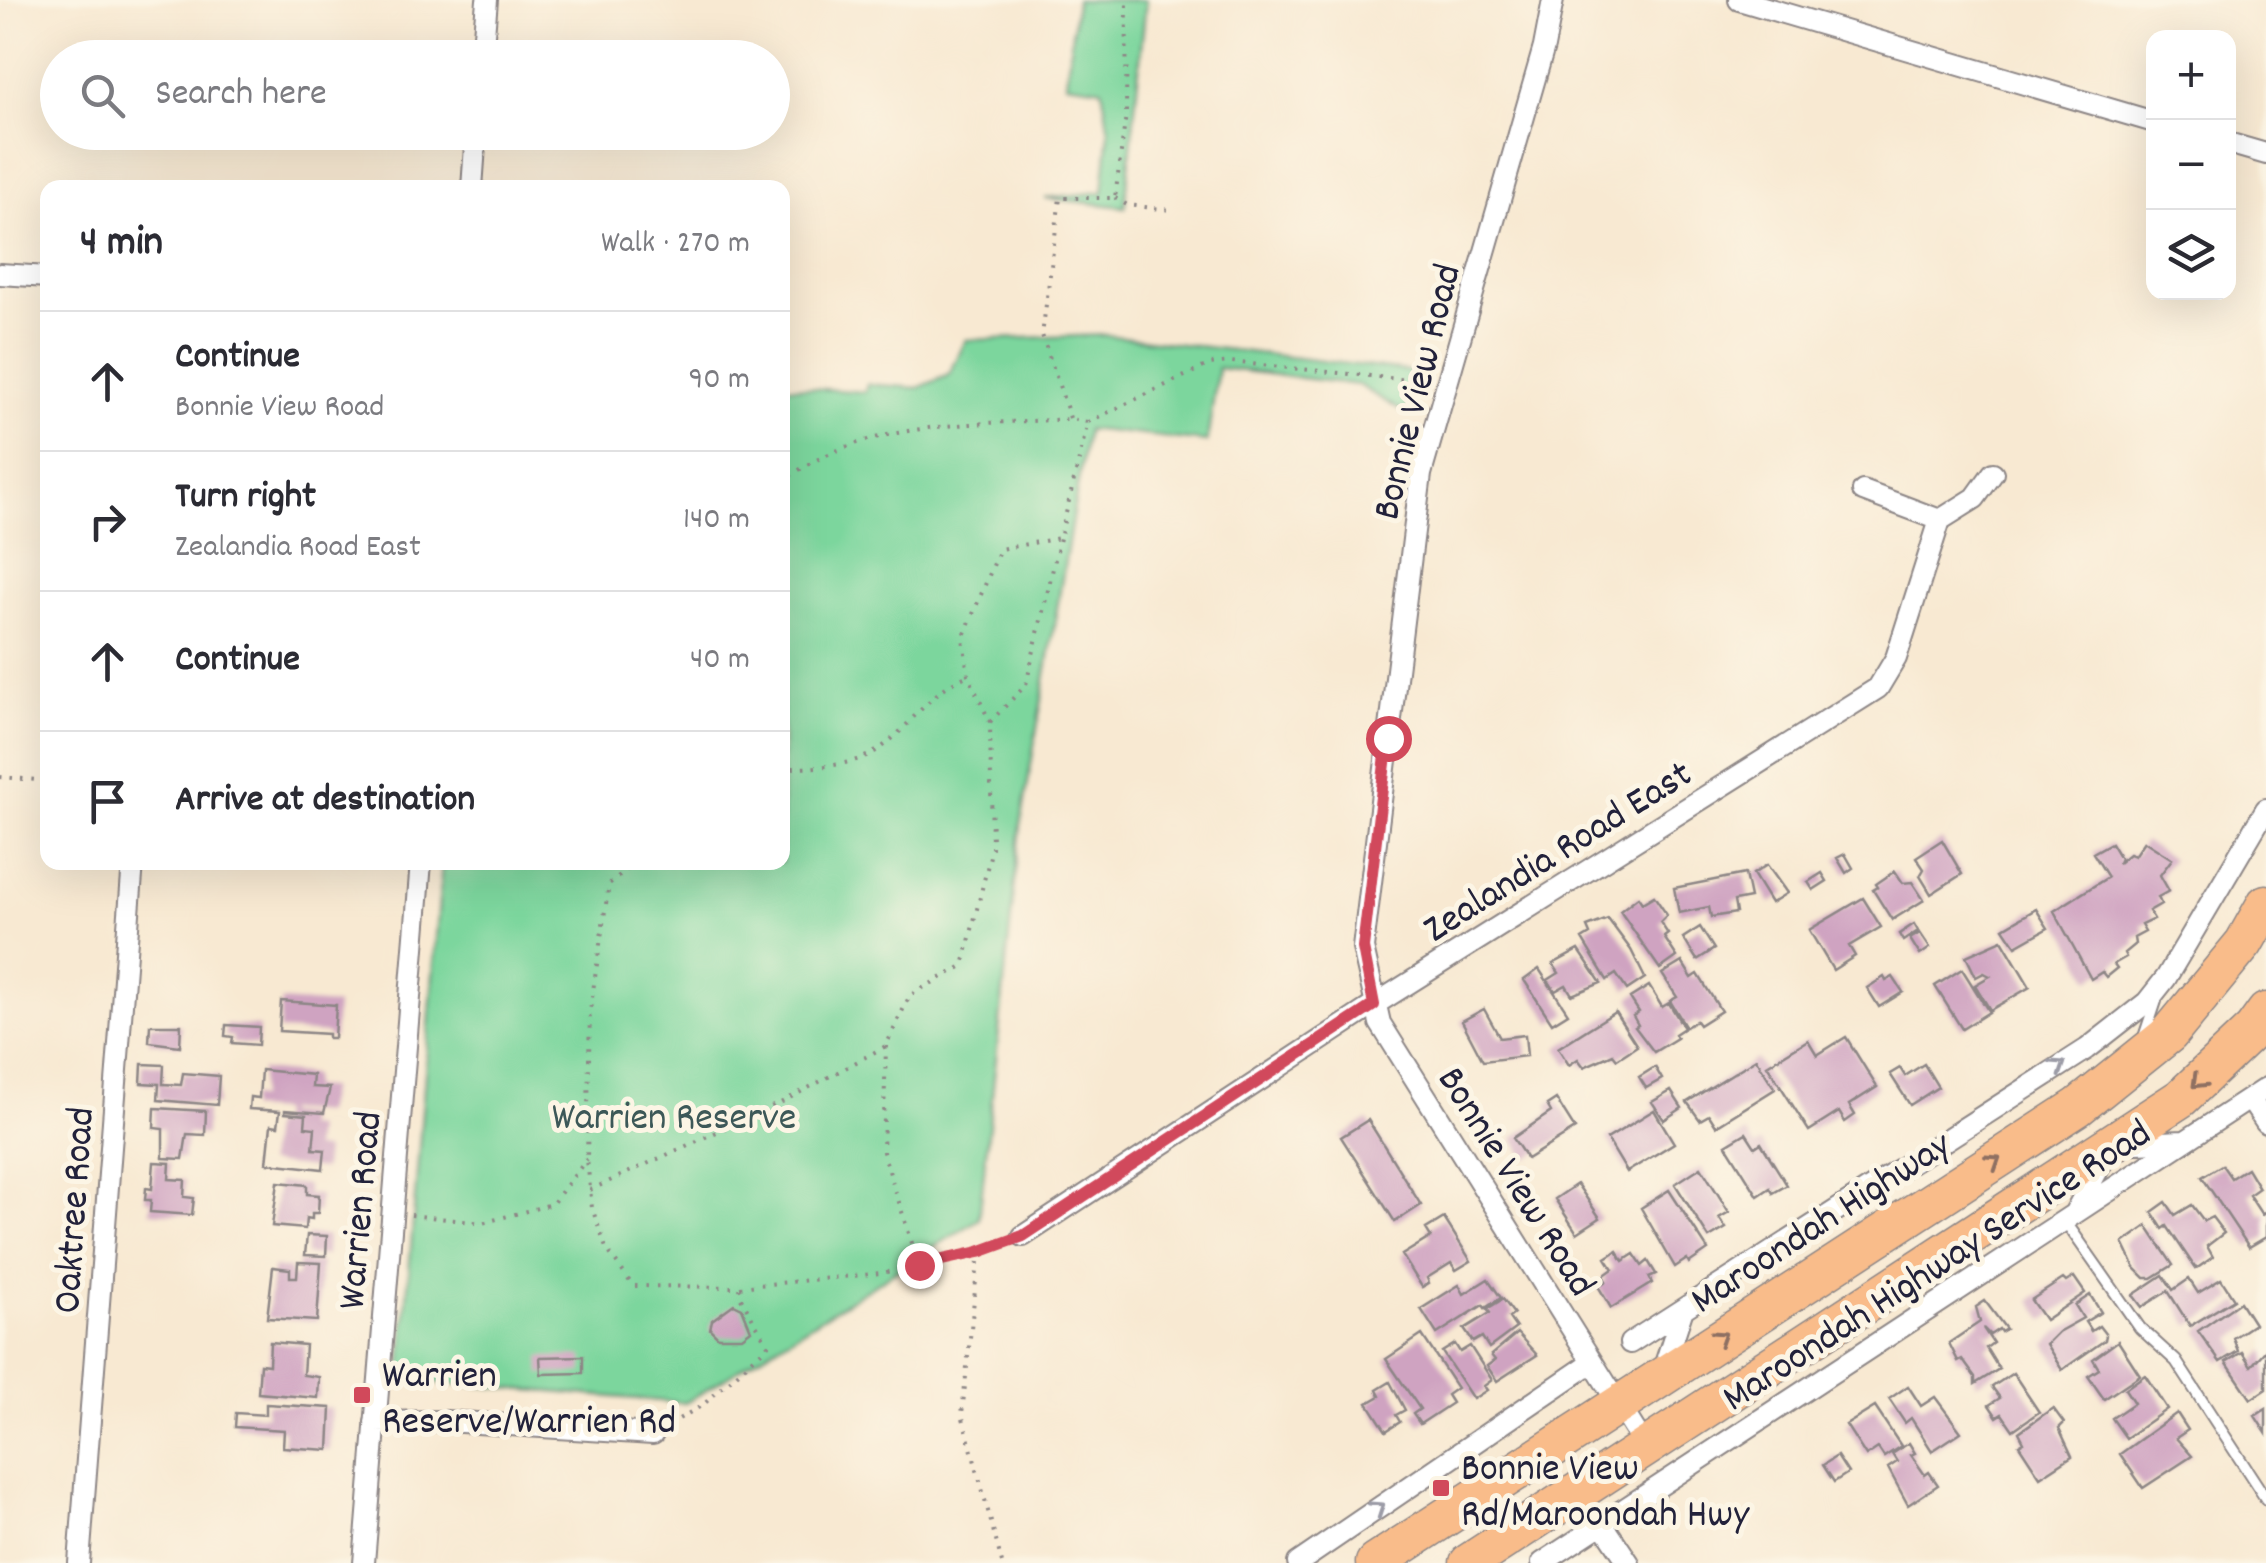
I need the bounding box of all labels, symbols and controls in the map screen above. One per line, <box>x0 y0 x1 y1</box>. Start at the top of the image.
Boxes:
map controls <box>2146 30 2236 300</box>
button: + <box>2146 30 2236 120</box>
search box <box>40 40 790 150</box>
icon: search <box>75 68 130 123</box>
text: Search here <box>155 68 327 123</box>
button: − <box>2146 120 2236 210</box>
button: layers <box>2146 210 2236 300</box>
text: 4 min <box>80 215 163 275</box>
text: Walk · 270 m <box>601 222 750 268</box>
street label: Bonnie View Road <box>1361 259 1480 526</box>
text: Continue <box>175 331 300 386</box>
icon: ahead <box>80 354 135 409</box>
text: 90 m <box>689 358 750 404</box>
text: Bonnie View Road <box>175 386 384 432</box>
text: Turn right <box>175 471 316 526</box>
icon: right <box>80 494 135 549</box>
text: 140 m <box>683 498 750 544</box>
text: Zealandia Road East <box>175 526 421 572</box>
icon: ahead <box>80 634 135 689</box>
text: Continue <box>175 634 300 689</box>
text: 40 m <box>690 638 750 684</box>
route start <box>1366 716 1412 762</box>
street label: Zealandia Road East <box>1414 749 1705 960</box>
icon: arrive <box>80 774 135 829</box>
text: Arrive at destination <box>175 774 475 829</box>
street label: Bonnie View Road <box>1420 1057 1607 1310</box>
one-way arrow <box>2049 1060 2067 1079</box>
one-way arrow <box>2191 1070 2210 1088</box>
park label: Warrien Reserve <box>552 1092 796 1149</box>
street label: Oaktree Road <box>42 1105 113 1316</box>
street label: Maroondah Highway Service Road <box>1713 1108 2164 1429</box>
street label: Warrien Road <box>326 1109 401 1312</box>
street label: Maroondah Highway <box>1681 1119 1965 1331</box>
one-way arrow <box>1983 1154 2001 1173</box>
route end <box>897 1243 943 1289</box>
one-way arrow <box>1710 1330 1728 1349</box>
place label: Warrien Reserve/Warrien Rd <box>382 1350 676 1453</box>
marker: Warrien Reserve/Warrien Rd <box>351 1384 373 1406</box>
place label: Bonnie View Rd/Maroondah Hwy <box>1461 1443 1750 1546</box>
marker: Bonnie View Rd/Maroondah Hwy <box>1430 1477 1452 1499</box>
one-way arrow <box>1367 1502 1386 1520</box>

